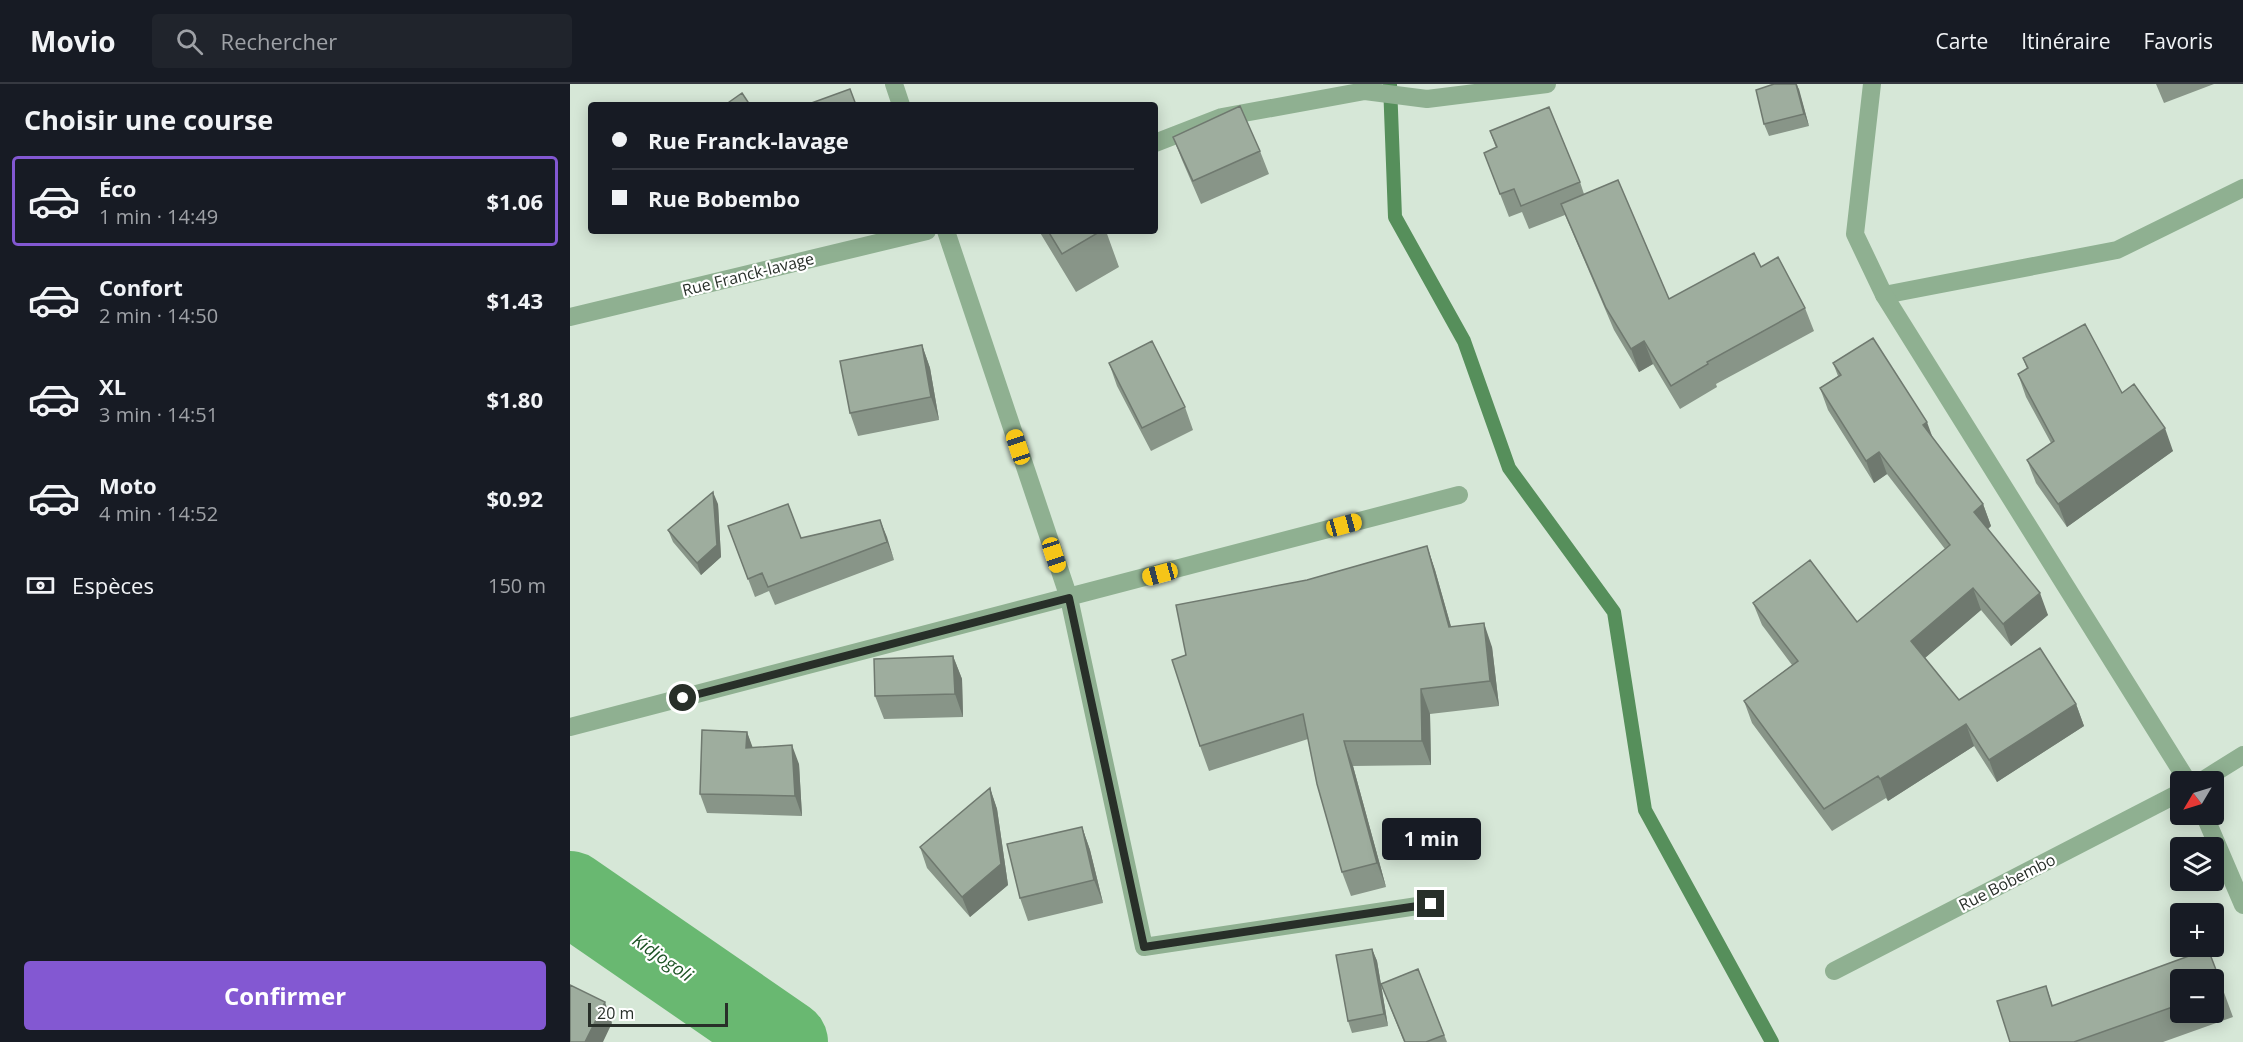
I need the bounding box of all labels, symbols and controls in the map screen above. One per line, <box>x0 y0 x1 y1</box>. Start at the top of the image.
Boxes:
search box <box>152 14 572 68</box>
text: Movio <box>30 22 116 60</box>
icon: search <box>173 25 206 58</box>
text: Rechercher <box>221 26 337 56</box>
text: Carte <box>1935 27 1988 55</box>
text: Itinéraire <box>2021 27 2110 55</box>
text: Favoris <box>2143 27 2213 55</box>
text: Choisir une course <box>24 101 273 138</box>
text: Rue Franck-lavage <box>648 125 849 155</box>
text: Éco <box>99 173 136 203</box>
icon: car <box>27 174 81 228</box>
text: Rue Bobembo <box>648 183 800 213</box>
text: $1.06 <box>486 186 543 216</box>
text: 1 min · 14:49 <box>99 203 218 230</box>
street label: Rue Franck-lavage <box>680 247 816 301</box>
text: Confort <box>99 272 183 302</box>
icon: car <box>27 273 81 327</box>
text: $1.43 <box>486 285 543 315</box>
text: 2 min · 14:50 <box>99 302 218 329</box>
text: XL <box>99 371 126 401</box>
icon: car <box>27 372 81 426</box>
text: $1.80 <box>486 384 543 414</box>
text: 3 min · 14:51 <box>99 401 218 428</box>
car <box>1004 427 1032 467</box>
text: Moto <box>99 470 157 500</box>
icon: car <box>27 471 81 525</box>
text: $0.92 <box>486 483 543 513</box>
text: 4 min · 14:52 <box>99 500 218 527</box>
car <box>1324 512 1364 538</box>
car <box>1040 535 1068 575</box>
car <box>1140 561 1180 587</box>
icon: cash <box>24 569 57 602</box>
text: Espèces <box>72 570 154 600</box>
text: 150 m <box>488 572 546 599</box>
route start <box>669 684 696 711</box>
north arrow <box>2170 771 2224 825</box>
map controls <box>2170 771 2224 1023</box>
callout: 1 min <box>1382 817 1480 859</box>
text: 1 min <box>1404 825 1459 852</box>
button: layers <box>2170 837 2224 891</box>
street label: Rue Bobembo <box>1955 848 2059 916</box>
route end <box>1417 890 1444 917</box>
button: + <box>2170 903 2224 957</box>
water label: Kidjogoli <box>628 928 698 987</box>
button: Confirmer <box>24 961 546 1030</box>
button: − <box>2170 969 2224 1023</box>
scale bar <box>588 1000 728 1028</box>
text: 20 m <box>597 1002 634 1024</box>

